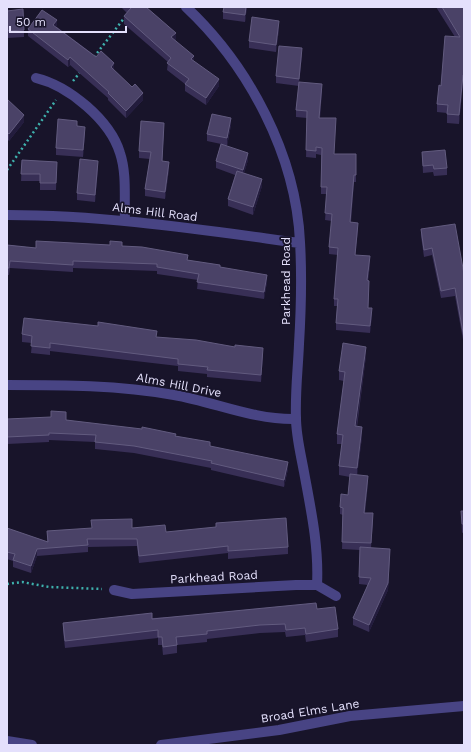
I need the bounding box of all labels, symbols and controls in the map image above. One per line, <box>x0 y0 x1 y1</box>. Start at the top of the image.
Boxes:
scale bar <box>10 8 126 34</box>
text: 50 m <box>16 15 46 29</box>
street label: Alms Hill Road <box>112 200 198 224</box>
street label: Parkhead Road <box>279 237 293 325</box>
street label: Alms Hill Drive <box>135 370 223 400</box>
street label: Parkhead Road <box>170 568 258 586</box>
street label: Broad Elms Lane <box>260 696 360 726</box>

